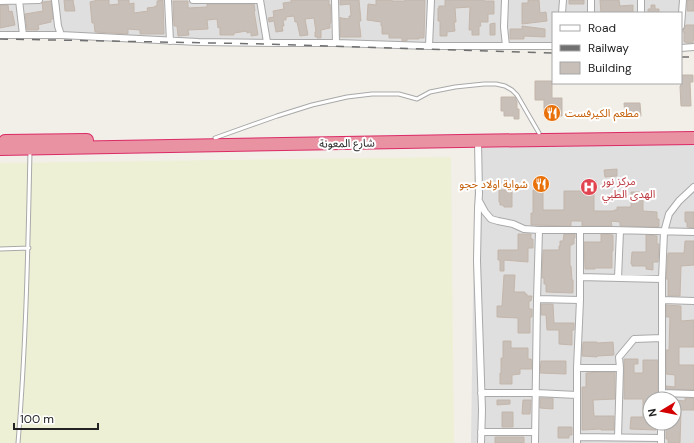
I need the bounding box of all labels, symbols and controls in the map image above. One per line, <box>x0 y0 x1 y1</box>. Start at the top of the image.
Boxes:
legend <box>552 12 682 84</box>
text: Road <box>588 20 616 36</box>
text: Railway <box>588 40 629 56</box>
text: Building <box>588 60 632 76</box>
restaurant icon: مطعم الكيرفست <box>542 103 562 123</box>
place label: مطعم الكيرفست <box>565 106 639 122</box>
street label: شارع المعونة <box>319 136 375 151</box>
restaurant icon: شواية اولاد حجو <box>531 174 551 194</box>
place label: مركز نور الهدى الطبي <box>601 174 655 204</box>
place label: شواية اولاد حجو <box>459 177 528 191</box>
hospital icon: مركز نور الهدى الطبي <box>579 177 599 197</box>
north arrow <box>642 391 682 431</box>
scale bar <box>14 405 98 431</box>
text: N <box>645 408 660 418</box>
text: 100 m <box>20 411 54 427</box>

